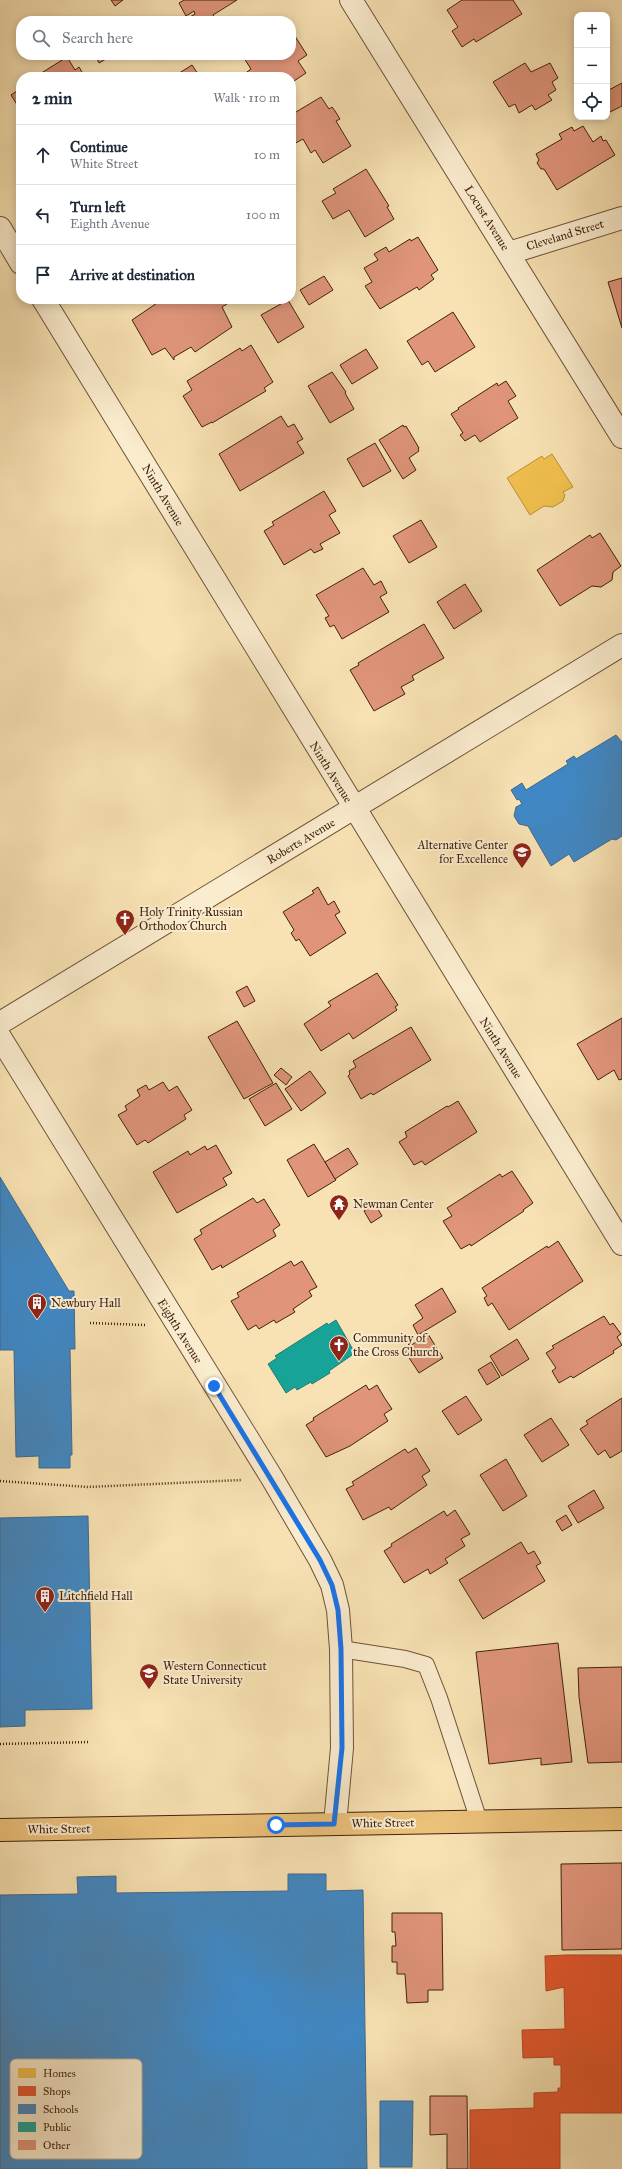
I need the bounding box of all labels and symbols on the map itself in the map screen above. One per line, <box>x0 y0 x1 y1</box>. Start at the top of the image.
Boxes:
street label: Locust Avenue <box>462 183 512 253</box>
street label: Cleveland Street <box>525 216 606 253</box>
street label: Ninth Avenue <box>139 462 187 528</box>
street label: Ninth Avenue <box>307 739 355 805</box>
street label: Roberts Avenue <box>264 815 338 867</box>
place label: Alternative Center for Excellence <box>416 838 508 866</box>
school or university icon: Alternative Center for Excellence <box>511 841 533 869</box>
place label: Holy Trinity Russian Orthodox Church <box>139 905 243 933</box>
church icon: Holy Trinity Russian Orthodox Church <box>114 908 136 936</box>
street label: Ninth Avenue <box>477 1015 525 1081</box>
temple icon: Newman Center <box>328 1193 350 1221</box>
place label: Newman Center <box>353 1197 434 1211</box>
building icon: Newbury Hall <box>26 1292 48 1320</box>
place label: Newbury Hall <box>51 1296 121 1310</box>
street label: Eighth Avenue <box>154 1296 205 1366</box>
place label: Community of the Cross Church <box>353 1331 439 1359</box>
church icon: Community of the Cross Church <box>328 1334 350 1362</box>
route end <box>205 1377 223 1395</box>
building icon: Litchfield Hall <box>34 1585 56 1613</box>
place label: Litchfield Hall <box>59 1589 134 1603</box>
place label: Western Connecticut State University <box>163 1659 267 1687</box>
school or university icon: Western Connecticut State University <box>138 1662 160 1690</box>
street label: White Street <box>351 1815 415 1831</box>
route start <box>267 1816 285 1834</box>
street label: White Street <box>27 1821 91 1837</box>
legend <box>10 2059 142 2159</box>
text: Homes <box>43 2067 76 2080</box>
text: Shops <box>43 2085 71 2098</box>
text: Schools <box>43 2103 78 2116</box>
text: Public <box>43 2121 71 2134</box>
text: Other <box>43 2139 71 2152</box>

